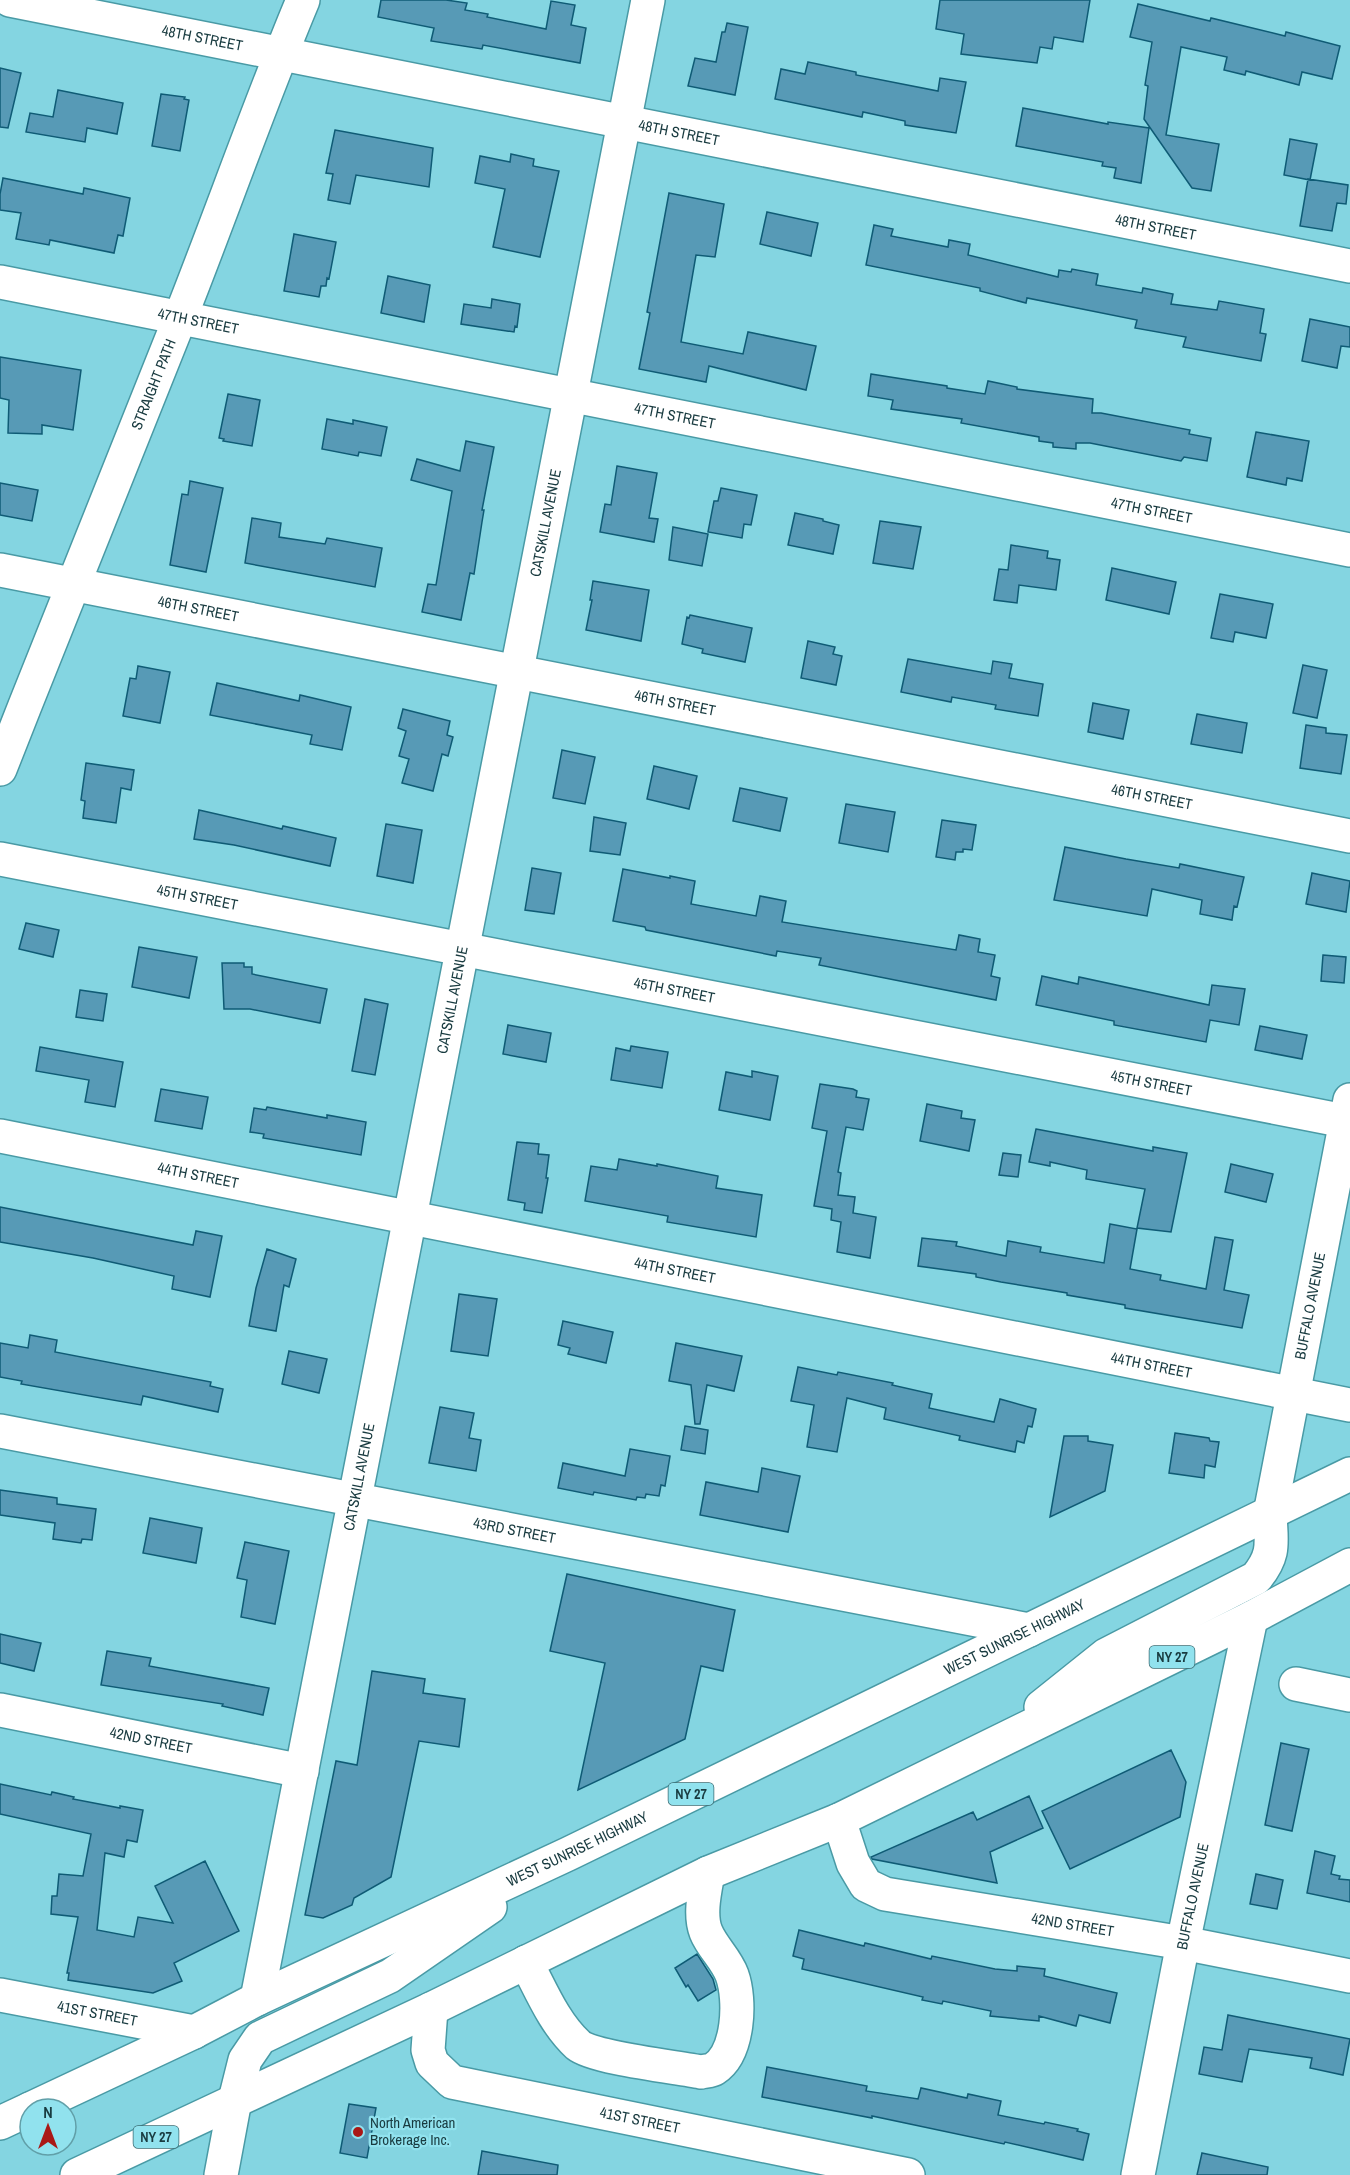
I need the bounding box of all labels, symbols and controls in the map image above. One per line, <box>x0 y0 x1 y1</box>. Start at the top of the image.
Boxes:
street label: 48TH STREET <box>160 19 245 56</box>
street label: 48TH STREET <box>637 114 722 151</box>
street label: 48TH STREET <box>1113 209 1199 245</box>
street label: 47TH STREET <box>156 303 241 339</box>
street label: STRAIGHT PATH <box>126 336 181 433</box>
street label: 47TH STREET <box>633 397 718 434</box>
street label: CATSKILL AVENUE <box>524 467 566 579</box>
street label: 47TH STREET <box>1109 492 1194 528</box>
street label: 46TH STREET <box>156 590 241 627</box>
street label: 46TH STREET <box>633 684 718 721</box>
street label: 46TH STREET <box>1110 778 1195 815</box>
street label: 45TH STREET <box>155 879 240 915</box>
street label: CATSKILL AVENUE <box>431 944 473 1055</box>
street label: 45TH STREET <box>632 972 717 1008</box>
street label: 45TH STREET <box>1109 1065 1194 1101</box>
street label: 44TH STREET <box>156 1157 241 1193</box>
street label: BUFFALO AVENUE <box>1289 1250 1330 1361</box>
street label: 44TH STREET <box>633 1252 718 1288</box>
street label: 44TH STREET <box>1109 1347 1194 1383</box>
street label: CATSKILL AVENUE <box>338 1421 379 1532</box>
street label: 43RD STREET <box>472 1512 558 1548</box>
street label: WEST SUNRISE HIGHWAY <box>940 1593 1089 1680</box>
road number: NY 27 <box>1150 1646 1194 1668</box>
street label: 42ND STREET <box>108 1721 195 1759</box>
road number: NY 27 <box>668 1783 714 1805</box>
street label: WEST SUNRISE HIGHWAY <box>503 1805 652 1891</box>
street label: BUFFALO AVENUE <box>1171 1841 1214 1951</box>
street label: 42ND STREET <box>1030 1907 1116 1942</box>
street label: 41ST STREET <box>55 1995 140 2031</box>
north arrow <box>18 2097 78 2157</box>
text: N <box>43 2101 53 2123</box>
street label: 41ST STREET <box>598 2101 682 2138</box>
place label: North American Brokerage Inc. <box>370 2112 455 2150</box>
marker: North American Brokerage Inc. <box>351 2125 365 2139</box>
road number: NY 27 <box>134 2126 178 2148</box>

